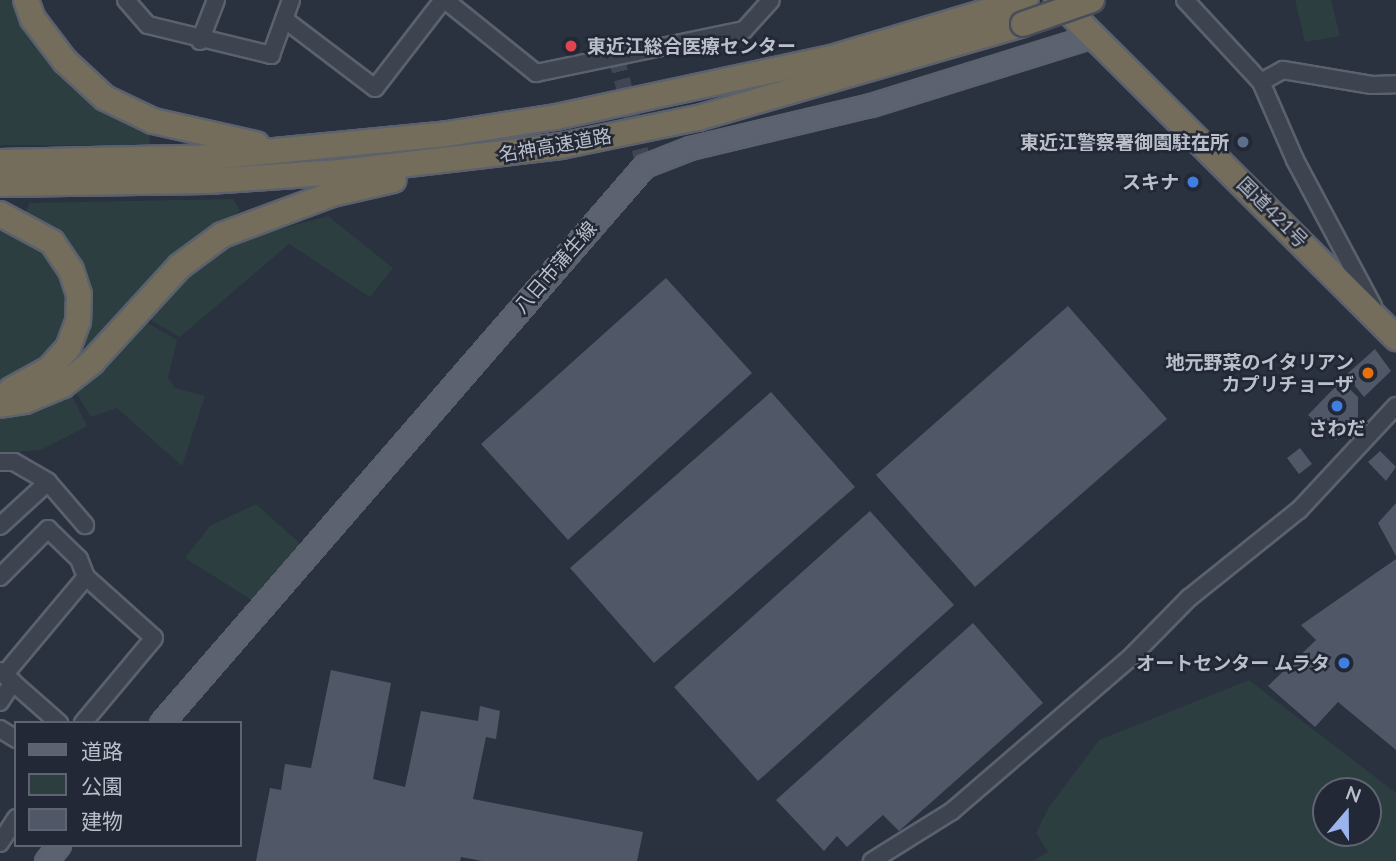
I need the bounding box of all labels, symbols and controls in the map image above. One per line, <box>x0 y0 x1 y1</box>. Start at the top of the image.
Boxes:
place label: 東近江総合医療センター <box>587 35 796 57</box>
marker: 東近江総合医療センター <box>561 36 581 56</box>
street label: 名神高速道路 <box>497 124 613 166</box>
place label: 東近江警察署御園駐在所 <box>1020 131 1229 153</box>
marker: 東近江警察署御園駐在所 <box>1235 134 1251 150</box>
place label: スキナ <box>1122 171 1179 193</box>
street label: 国道421号 <box>1233 172 1313 252</box>
marker: スキナ <box>1185 174 1201 190</box>
street label: 八日市蒲生線 <box>509 217 601 317</box>
place label: 地元野菜のイタリアン カプリチョーザ <box>1164 351 1354 395</box>
marker: 地元野菜のイタリアン カプリチョーザ <box>1360 365 1376 381</box>
marker: さわだ <box>1329 398 1345 414</box>
place label: さわだ <box>1309 417 1365 439</box>
place label: オートセンター ムラタ <box>1135 652 1330 674</box>
marker: オートセンター ムラタ <box>1336 655 1352 671</box>
legend <box>14 721 242 847</box>
text: 道路 <box>81 738 123 763</box>
text: 公園 <box>81 773 123 798</box>
north arrow <box>1312 777 1382 847</box>
text: N <box>1343 780 1364 807</box>
text: 建物 <box>81 808 123 833</box>

